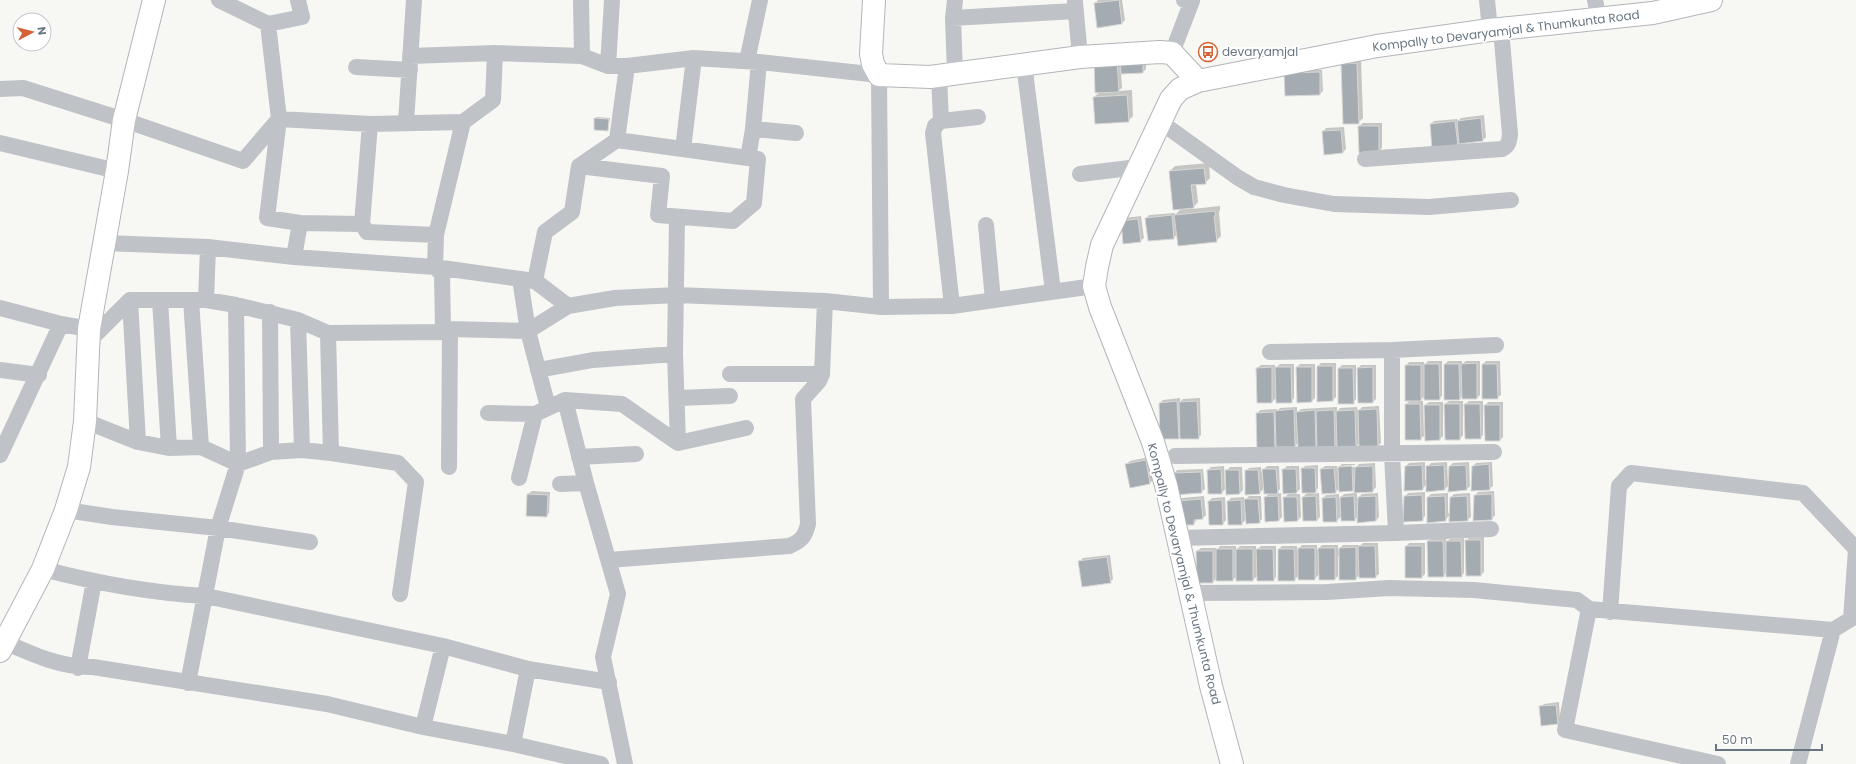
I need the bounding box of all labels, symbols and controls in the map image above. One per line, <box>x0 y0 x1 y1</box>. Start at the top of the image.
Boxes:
street label: Kompally to Devaryamjal & Thumkunta Road <box>1371 6 1640 55</box>
north arrow <box>12 12 52 52</box>
text: N <box>33 26 50 36</box>
bus stop icon: devaryamjal <box>1197 41 1219 63</box>
place label: devaryamjal <box>1222 43 1298 60</box>
street label: Kompally to Devaryamjal & Thumkunta Road <box>1144 441 1225 706</box>
scale bar <box>1716 726 1822 752</box>
text: 50 m <box>1722 731 1753 748</box>

